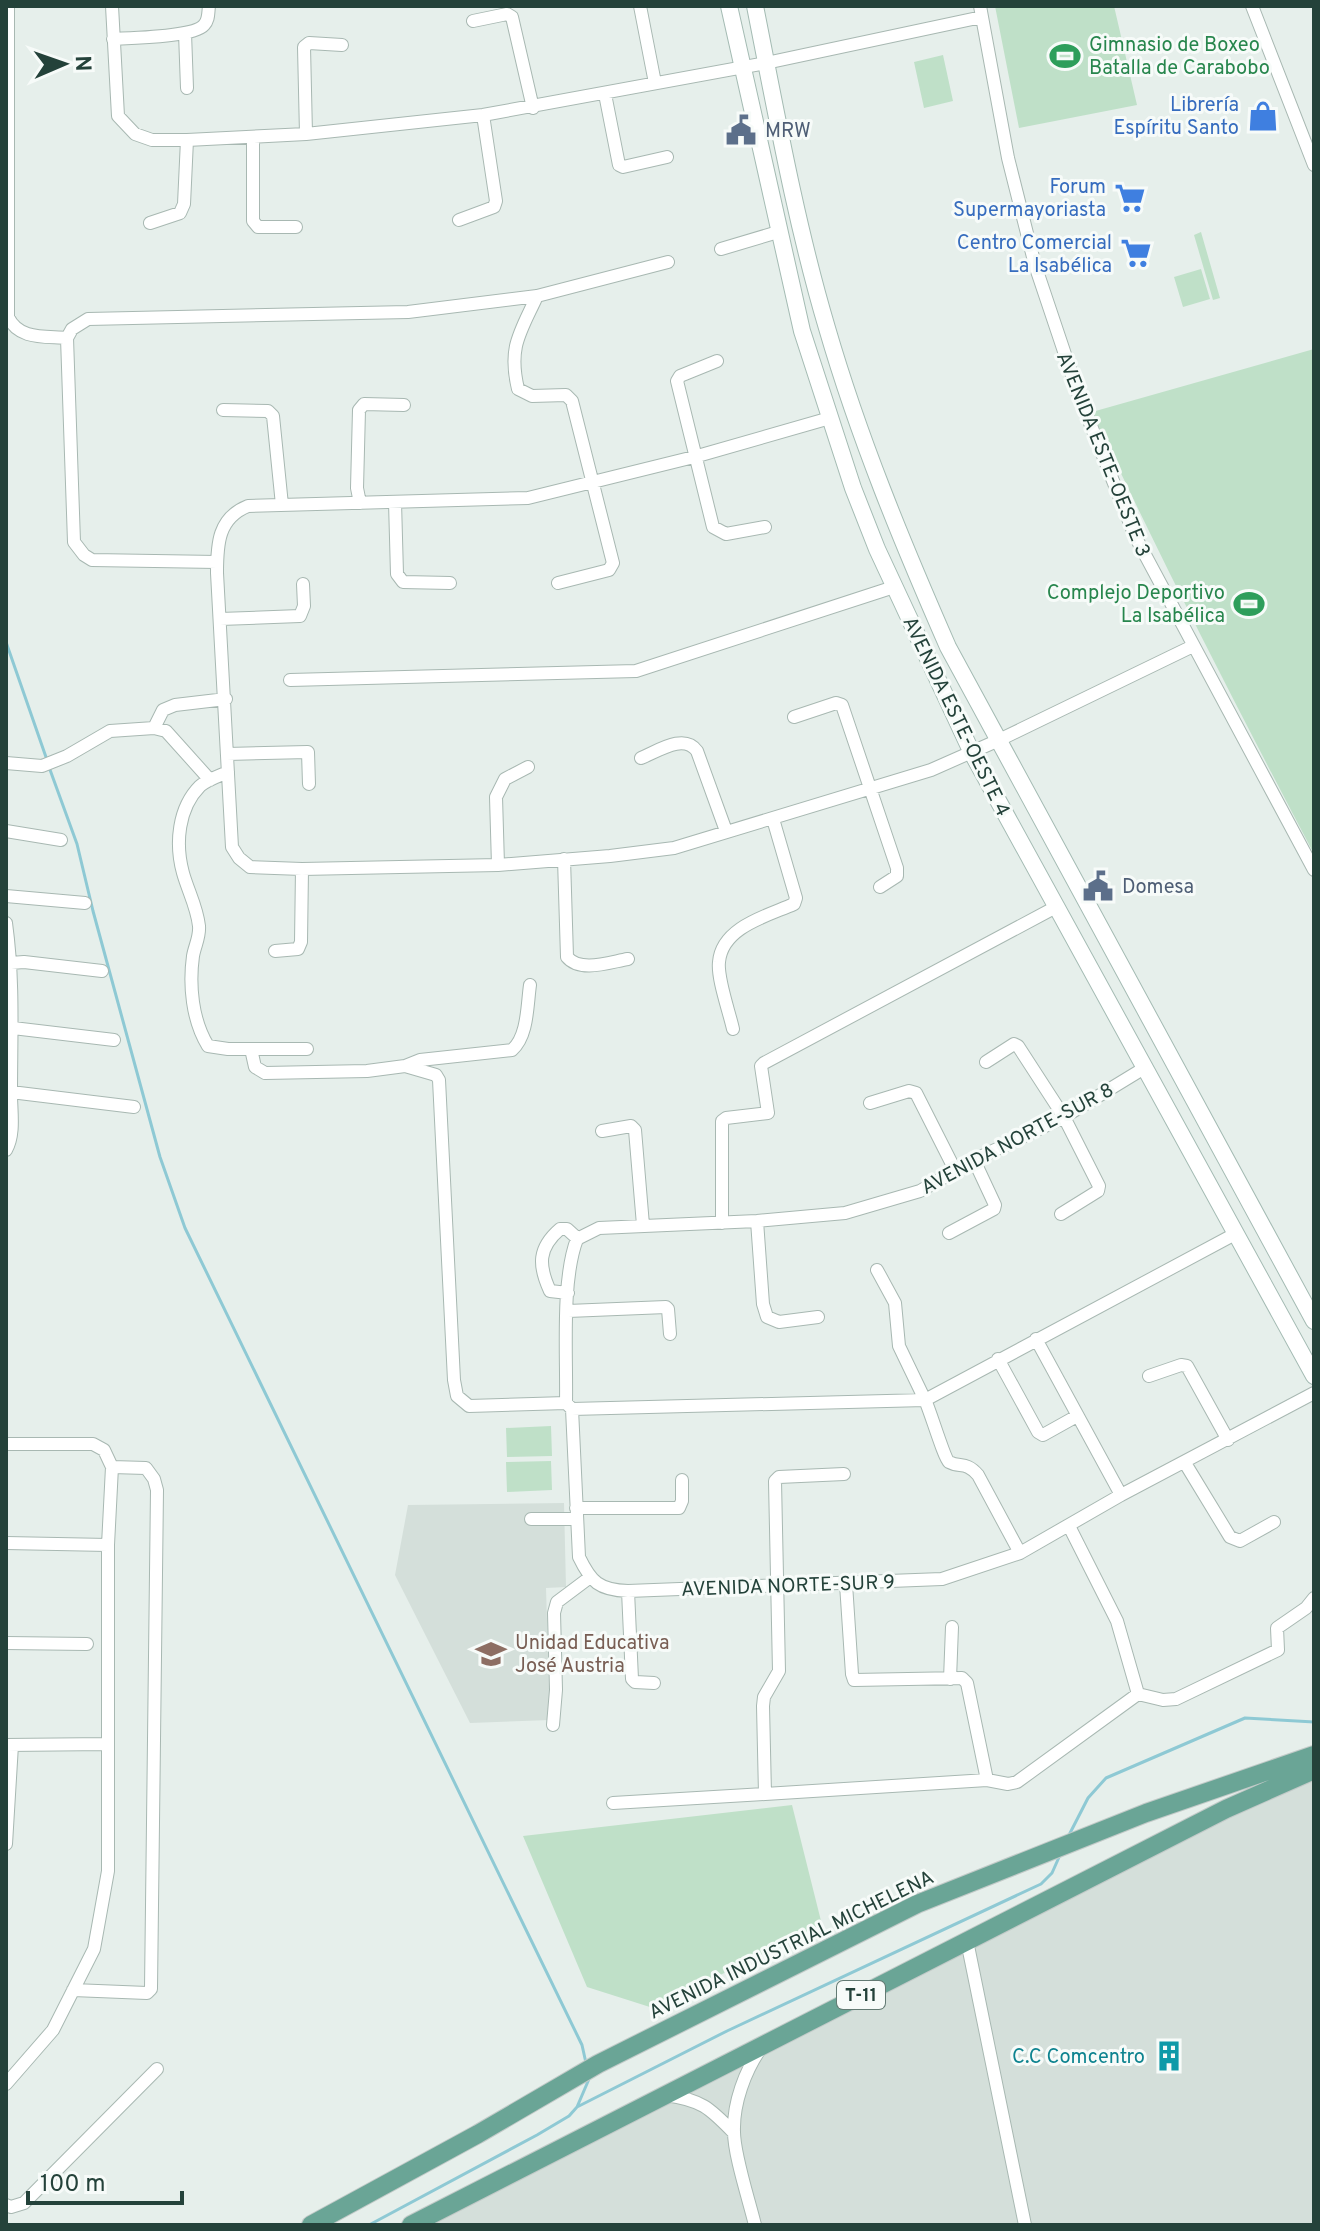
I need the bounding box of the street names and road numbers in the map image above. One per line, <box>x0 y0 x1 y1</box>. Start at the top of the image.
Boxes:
street label: AVENIDA ESTE-OESTE 3 <box>1049 348 1155 561</box>
street label: AVENIDA ESTE-OESTE 4 <box>895 613 1015 821</box>
street label: AVENIDA NORTE-SUR 8 <box>917 1078 1119 1202</box>
street label: AVENIDA NORTE-SUR 9 <box>681 1570 896 1604</box>
street label: AVENIDA INDUSTRIAL MICHELENA <box>645 1865 939 2026</box>
road number: T-11 <box>837 1981 885 2009</box>

